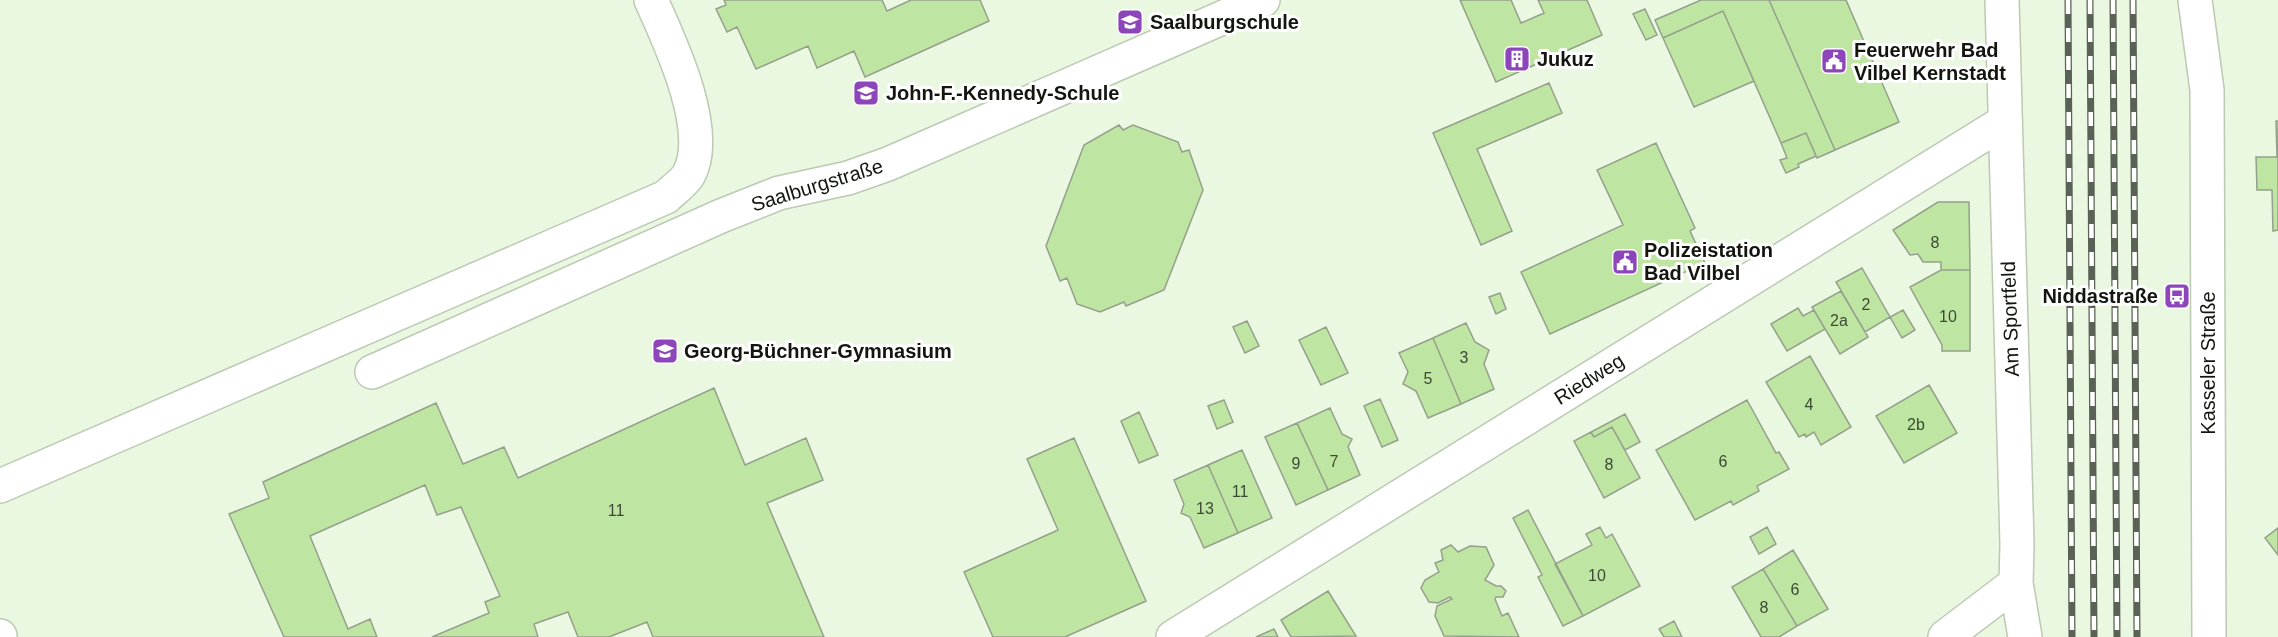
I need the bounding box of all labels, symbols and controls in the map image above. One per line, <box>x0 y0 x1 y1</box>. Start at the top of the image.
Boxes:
school or university icon: Saalburgschule <box>1115 7 1145 37</box>
place label: Saalburgschule <box>1150 11 1299 33</box>
place label: Feuerwehr Bad Vilbel Kernstadt <box>1854 39 2006 84</box>
building icon: Jukuz <box>1502 44 1532 74</box>
public building icon: Feuerwehr Bad Vilbel Kernstadt <box>1819 46 1849 76</box>
place label: Jukuz <box>1537 48 1594 70</box>
school or university icon: John-F.-Kennedy-Schule <box>851 78 881 108</box>
place label: John-F.-Kennedy-Schule <box>886 82 1119 104</box>
street label: Saalburgstraße <box>748 154 886 216</box>
house number: 8 <box>1931 234 1940 251</box>
place label: Polizeistation Bad Vilbel <box>1644 239 1773 284</box>
public building icon: Polizeistation Bad Vilbel <box>1610 247 1640 277</box>
street label: Am Sportfeld <box>1997 261 2023 377</box>
bus stop icon: Niddastraße <box>2162 281 2192 311</box>
place label: Niddastraße <box>2042 285 2158 307</box>
street label: Kasseler Straße <box>2197 291 2219 435</box>
house number: 2 <box>1862 296 1871 313</box>
house number: 10 <box>1939 308 1957 325</box>
house number: 2a <box>1830 312 1848 329</box>
school or university icon: Georg-Büchner-Gymnasium <box>650 336 680 366</box>
place label: Georg-Büchner-Gymnasium <box>684 340 952 362</box>
house number: 3 <box>1460 349 1469 366</box>
street label: Riedweg <box>1550 349 1628 409</box>
house number: 5 <box>1424 370 1433 387</box>
house number: 4 <box>1805 396 1814 413</box>
house number: 2b <box>1907 416 1925 433</box>
house number: 7 <box>1330 453 1339 470</box>
house number: 6 <box>1719 453 1728 470</box>
house number: 9 <box>1292 455 1301 472</box>
house number: 8 <box>1605 456 1614 473</box>
house number: 11 <box>1232 483 1248 500</box>
house number: 13 <box>1196 500 1214 517</box>
house number: 11 <box>608 502 624 519</box>
house number: 10 <box>1588 567 1606 584</box>
house number: 6 <box>1791 581 1800 598</box>
house number: 8 <box>1760 599 1769 616</box>

